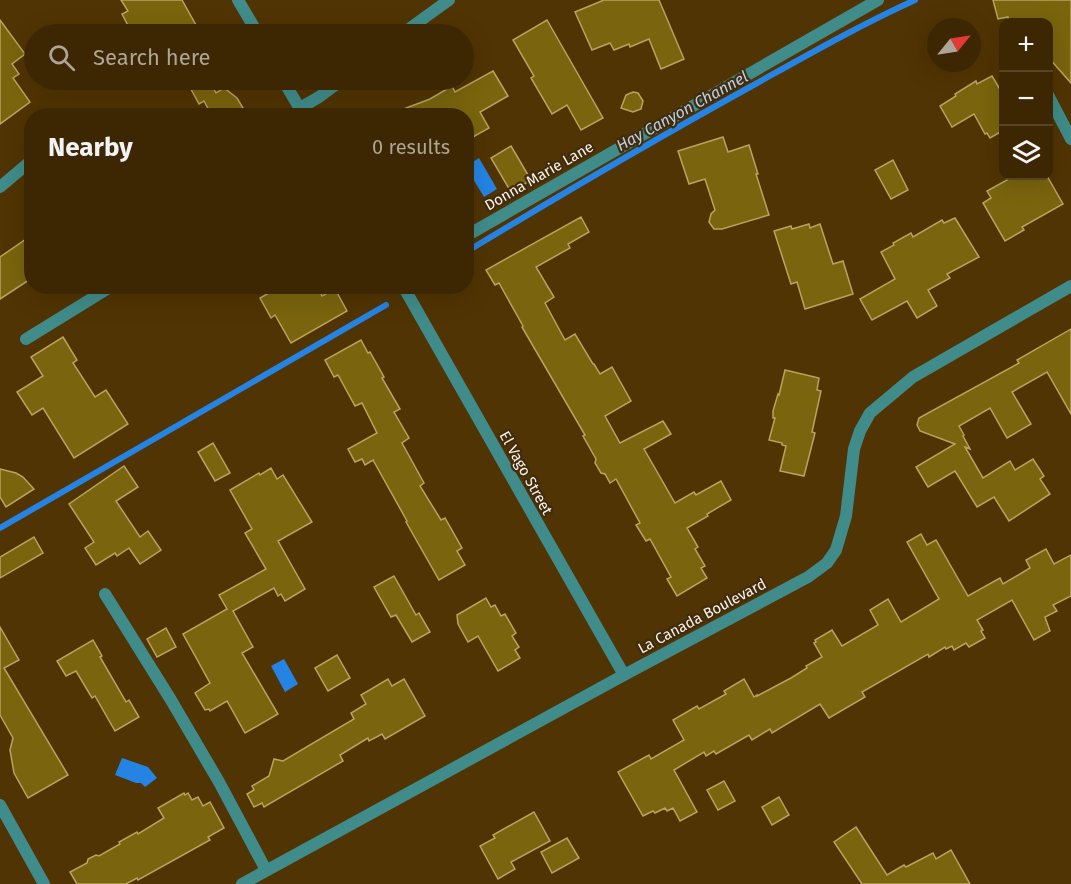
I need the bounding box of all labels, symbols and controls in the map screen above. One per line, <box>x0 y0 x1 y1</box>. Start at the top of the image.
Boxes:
north arrow <box>927 18 981 72</box>
map controls <box>999 18 1053 180</box>
button: + <box>999 18 1053 72</box>
search box <box>24 24 474 90</box>
icon: search <box>45 41 78 74</box>
text: Search here <box>93 44 211 71</box>
water label: Hay Canyon Channel <box>613 67 751 155</box>
button: − <box>999 72 1053 126</box>
button: layers <box>999 126 1053 180</box>
text: Nearby <box>48 132 133 163</box>
text: 0 results <box>372 135 450 159</box>
street label: Donna Marie Lane <box>481 138 597 214</box>
street label: El Vago Street <box>496 428 557 519</box>
street label: La Canada Boulevard <box>635 575 769 657</box>

